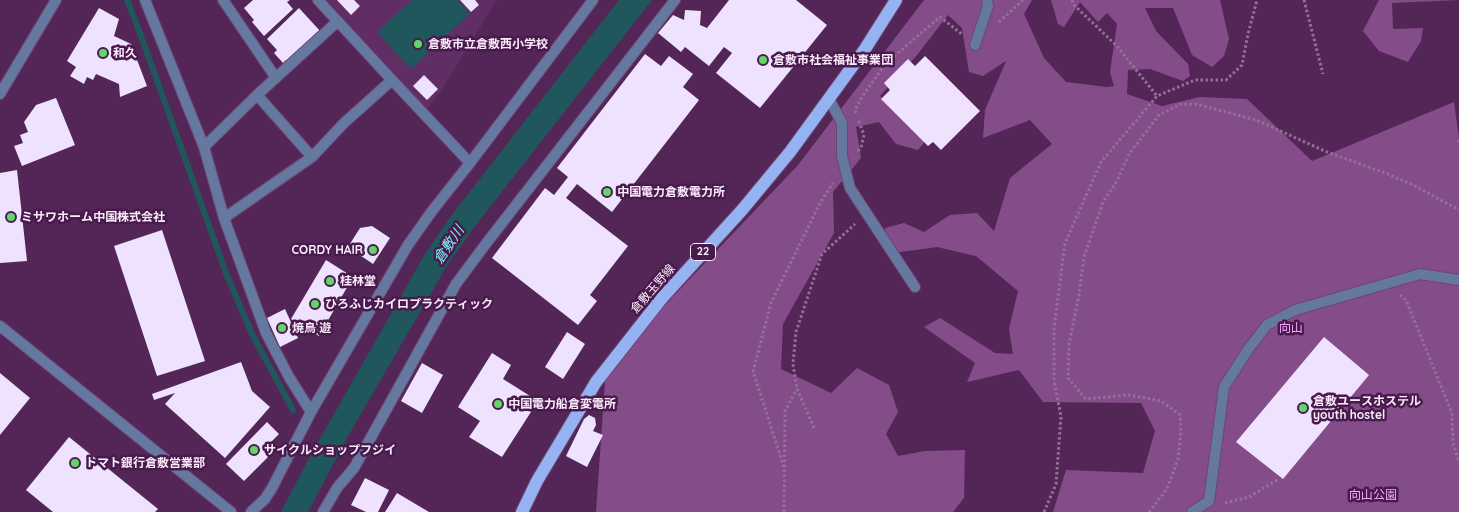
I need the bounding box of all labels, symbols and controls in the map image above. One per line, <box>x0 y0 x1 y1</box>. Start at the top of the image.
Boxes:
place label: 倉敷市立倉敷西小学校 <box>428 37 548 51</box>
marker: 倉敷市立倉敷西小学校 <box>412 38 424 50</box>
place label: 和久 <box>113 46 137 60</box>
marker: 和久 <box>97 47 109 59</box>
place label: 倉敷市社会福祉事業団 <box>773 53 893 67</box>
marker: 倉敷市社会福祉事業団 <box>757 54 769 66</box>
place label: 中国電力倉敷電力所 <box>617 185 725 199</box>
marker: 中国電力倉敷電力所 <box>601 186 613 198</box>
place label: ミサワホーム中国株式会社 <box>21 210 165 224</box>
marker: ミサワホーム中国株式会社 <box>5 211 17 223</box>
water label: 倉敷川 <box>430 223 468 267</box>
place label: CORDY HAIR <box>292 243 363 257</box>
road number: 22 <box>690 243 716 260</box>
marker: CORDY HAIR <box>367 244 379 256</box>
street label: 倉敷玉野線 <box>628 262 678 316</box>
place label: 桂林堂 <box>340 274 376 288</box>
marker: 桂林堂 <box>324 275 336 287</box>
place label: ひろふじカイロプラクティック <box>325 297 493 311</box>
marker: ひろふじカイロプラクティック <box>309 298 321 310</box>
place label: 焼鳥 遊 <box>292 321 331 335</box>
park label: 向山 <box>1279 321 1303 335</box>
marker: 焼鳥 遊 <box>276 322 288 334</box>
place label: 倉敷ユースホステル youth hostel <box>1313 394 1421 422</box>
place label: 中国電力船倉変電所 <box>508 397 616 411</box>
marker: 中国電力船倉変電所 <box>492 398 504 410</box>
marker: 倉敷ユースホステル youth hostel <box>1297 402 1309 414</box>
place label: サイクルショップフジイ <box>264 443 396 457</box>
marker: サイクルショップフジイ <box>248 444 260 456</box>
place label: トマト銀行倉敷営業部 <box>85 456 205 470</box>
marker: トマト銀行倉敷営業部 <box>69 457 81 469</box>
park label: 向山公園 <box>1349 488 1397 502</box>

